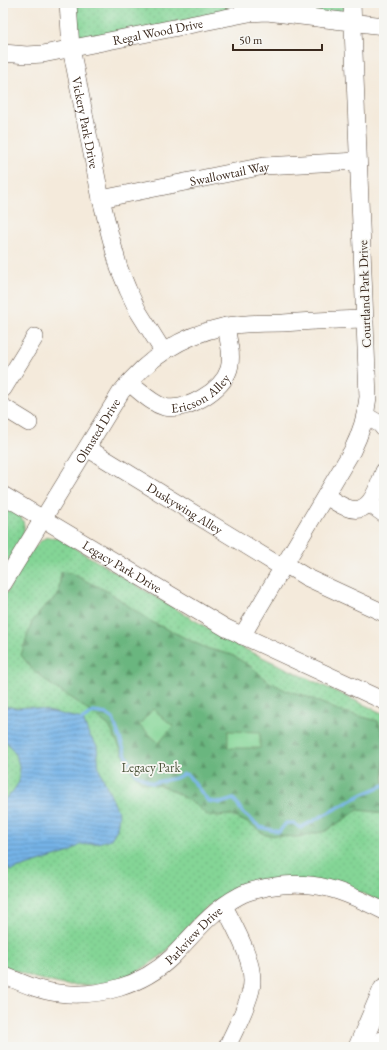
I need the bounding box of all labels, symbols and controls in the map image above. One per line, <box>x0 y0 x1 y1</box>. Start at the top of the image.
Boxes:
street label: Regal Wood Drive <box>111 14 204 49</box>
scale bar <box>233 26 322 52</box>
text: 50 m <box>239 32 263 48</box>
street label: Vickery Park Drive <box>68 75 103 170</box>
street label: Swallowtail Way <box>188 158 270 190</box>
street label: Courtland Park Drive <box>354 240 375 348</box>
street label: Ericson Alley <box>170 371 234 417</box>
street label: Olmsted Drive <box>71 395 124 467</box>
street label: Duskywing Alley <box>144 479 226 538</box>
street label: Legacy Park Drive <box>79 536 165 597</box>
park label: Legacy Park <box>122 759 181 776</box>
street label: Parkview Drive <box>161 902 226 969</box>

